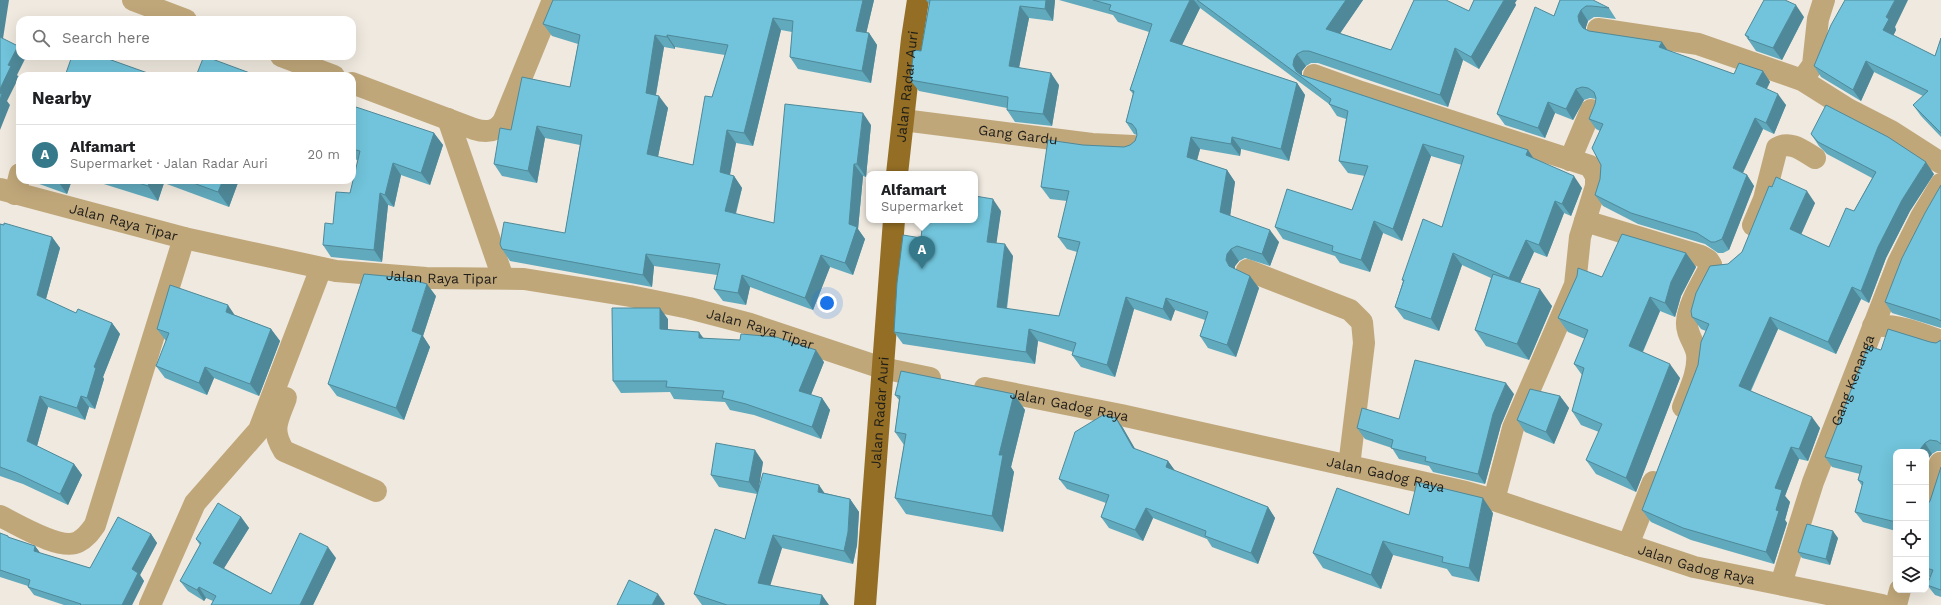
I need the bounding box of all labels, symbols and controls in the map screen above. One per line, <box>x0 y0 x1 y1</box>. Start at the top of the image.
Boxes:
search box <box>16 16 356 60</box>
icon: search <box>30 27 52 49</box>
text: Search here <box>62 29 150 47</box>
street label: Jalan Radar Auri <box>893 30 921 143</box>
text: Nearby <box>32 88 91 108</box>
street label: Gang Gardu <box>977 122 1059 148</box>
text: Alfamart <box>70 138 135 156</box>
text: A <box>41 147 49 162</box>
text: 20 m <box>308 147 340 162</box>
text: Supermarket · Jalan Radar Auri <box>70 156 268 171</box>
popup <box>866 171 978 223</box>
text: Alfamart <box>881 181 946 199</box>
text: Supermarket <box>881 199 963 214</box>
street label: Jalan Raya Tipar <box>68 200 180 244</box>
pin: A <box>909 236 935 269</box>
street label: Jalan Raya Tipar <box>385 267 498 287</box>
your location <box>817 293 837 313</box>
street label: Jalan Raya Tipar <box>705 305 816 353</box>
street label: Gang Kenanga <box>1828 332 1877 428</box>
street label: Jalan Radar Auri <box>867 356 892 469</box>
street label: Jalan Gadog Raya <box>1009 385 1130 424</box>
map controls <box>1893 449 1929 593</box>
button: + <box>1893 449 1929 485</box>
street label: Jalan Gadog Raya <box>1325 453 1447 495</box>
button: − <box>1893 485 1929 521</box>
button: locate <box>1893 521 1929 557</box>
street label: Jalan Gadog Raya <box>1636 541 1757 587</box>
button: layers <box>1893 557 1929 593</box>

